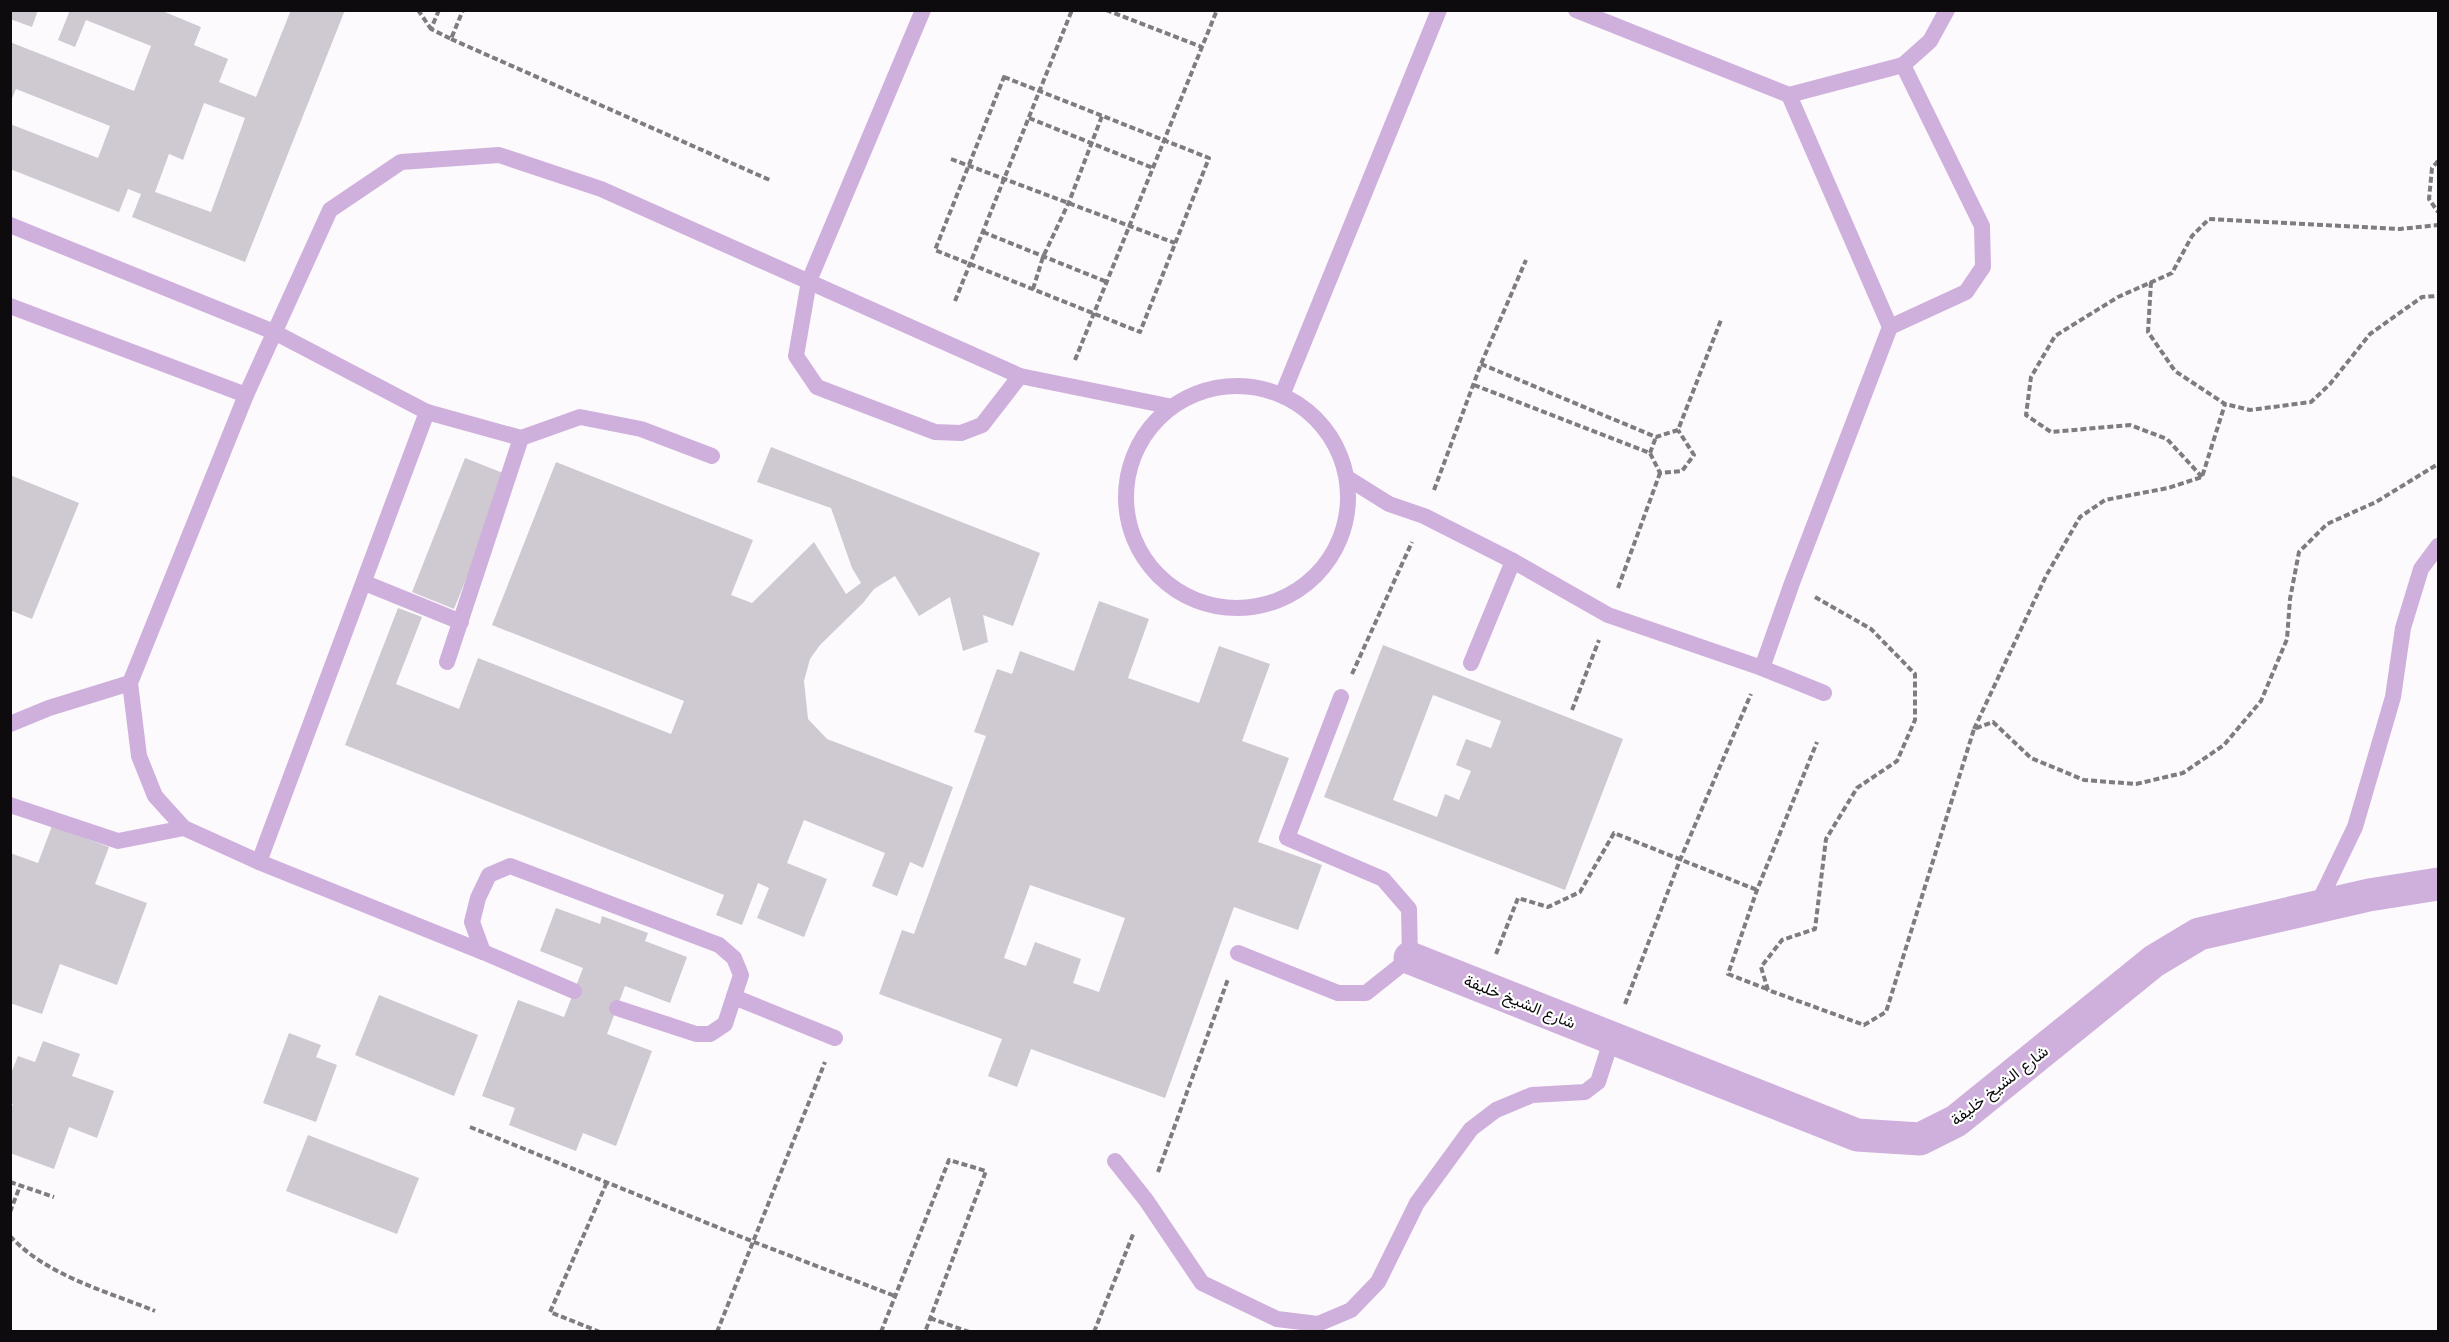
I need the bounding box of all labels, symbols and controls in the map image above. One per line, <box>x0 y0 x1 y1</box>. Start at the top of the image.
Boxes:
street label: شارع الشيخ خليفة <box>1461 971 1578 1034</box>
street label: شارع الشيخ خليفة <box>1947 1042 2053 1131</box>

